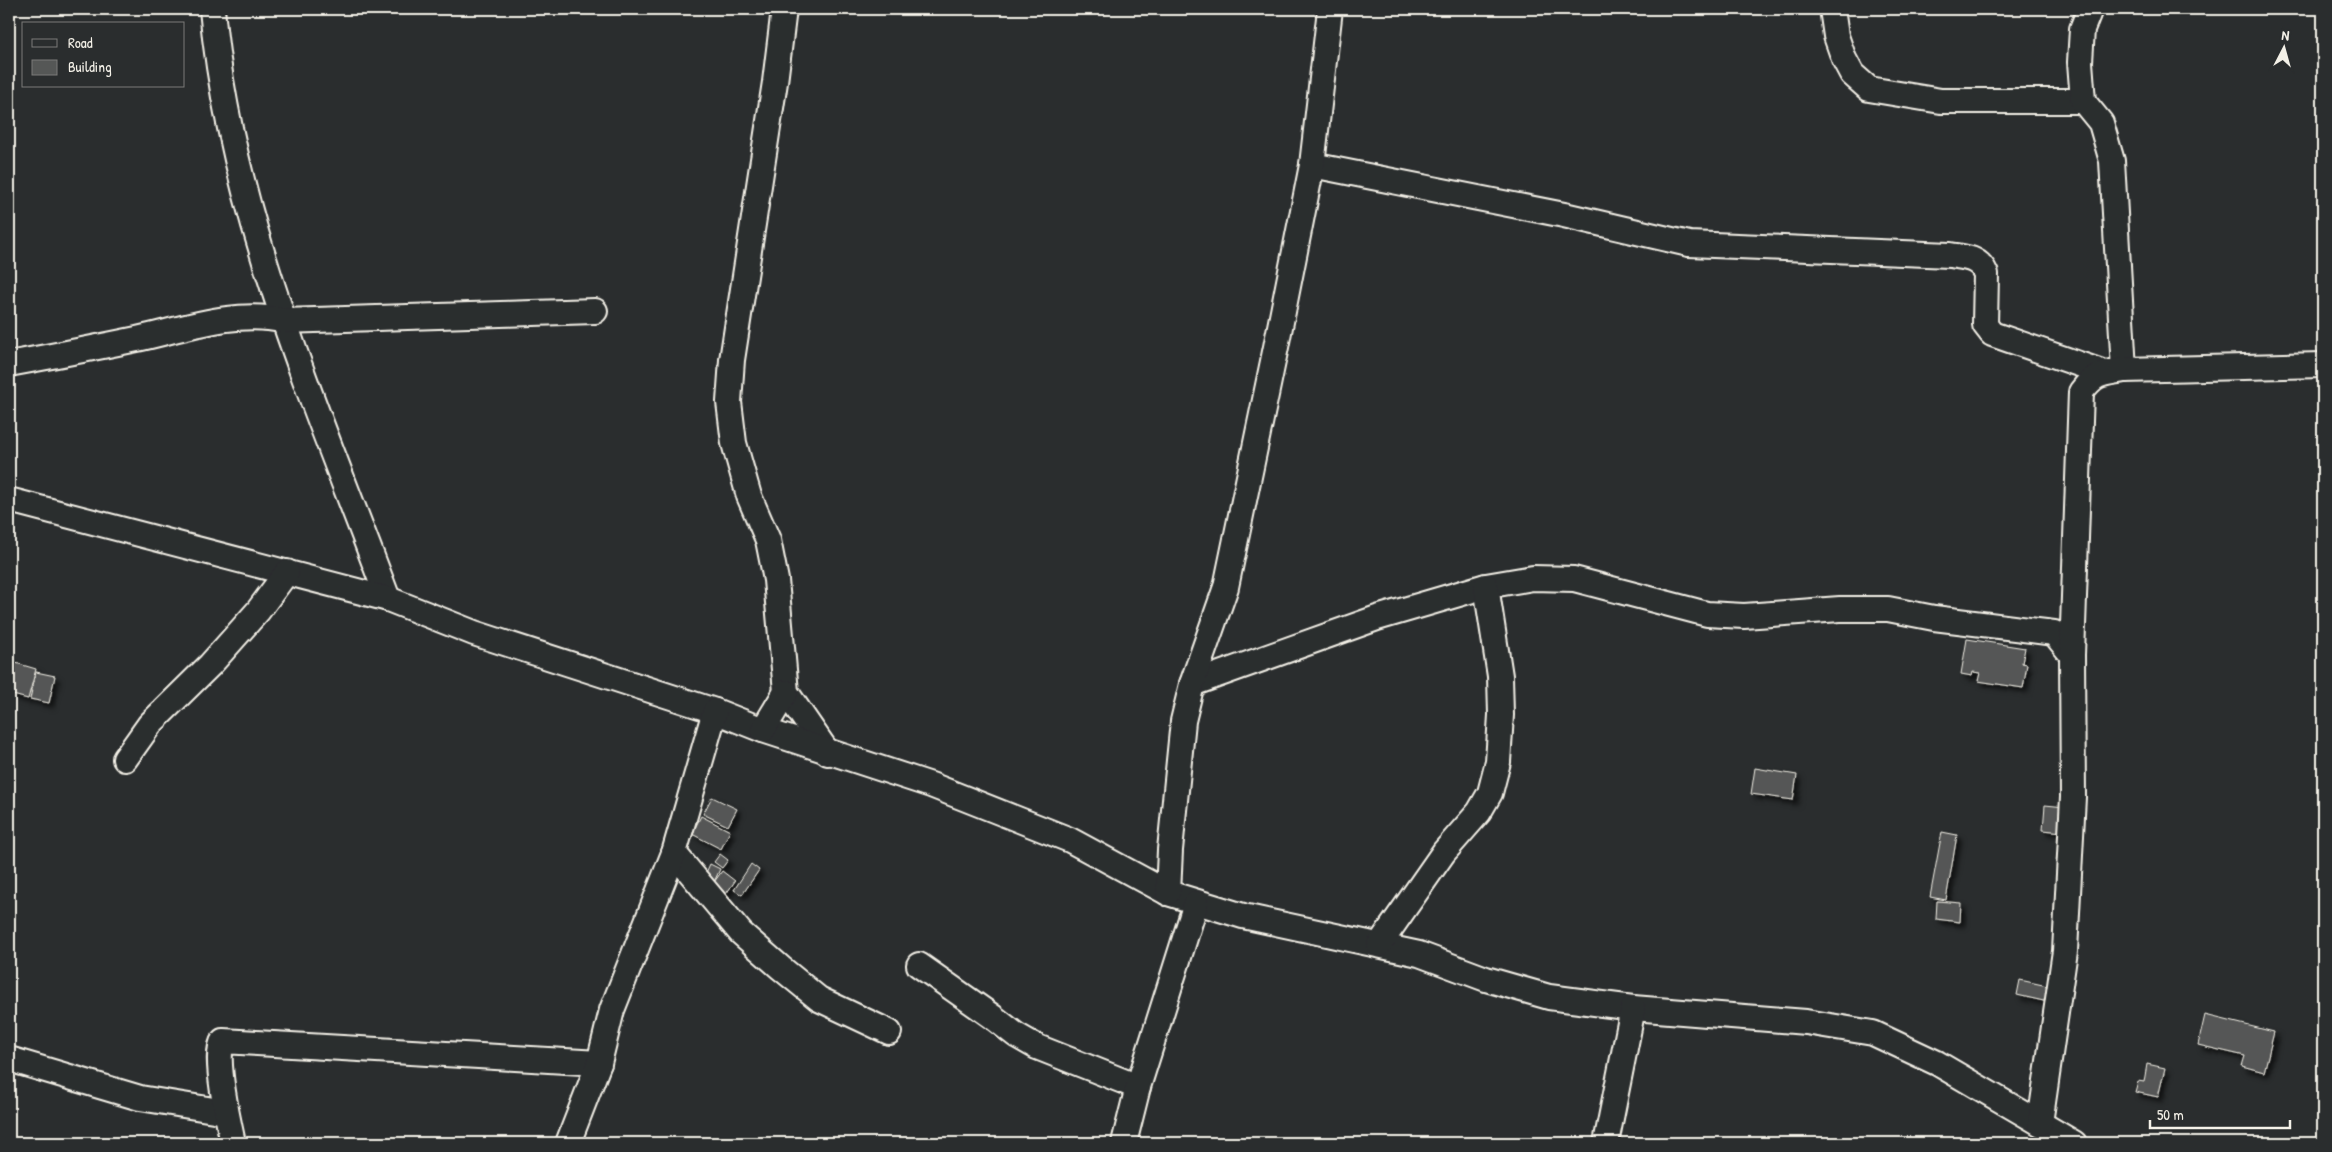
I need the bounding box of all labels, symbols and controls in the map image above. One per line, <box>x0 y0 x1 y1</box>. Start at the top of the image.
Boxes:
legend <box>22 22 185 88</box>
north arrow <box>2260 22 2310 72</box>
text: N <box>2281 25 2291 44</box>
text: Road <box>68 32 93 53</box>
text: Building <box>68 56 112 77</box>
scale bar <box>2150 1097 2290 1129</box>
text: 50 m <box>2157 1104 2184 1125</box>

